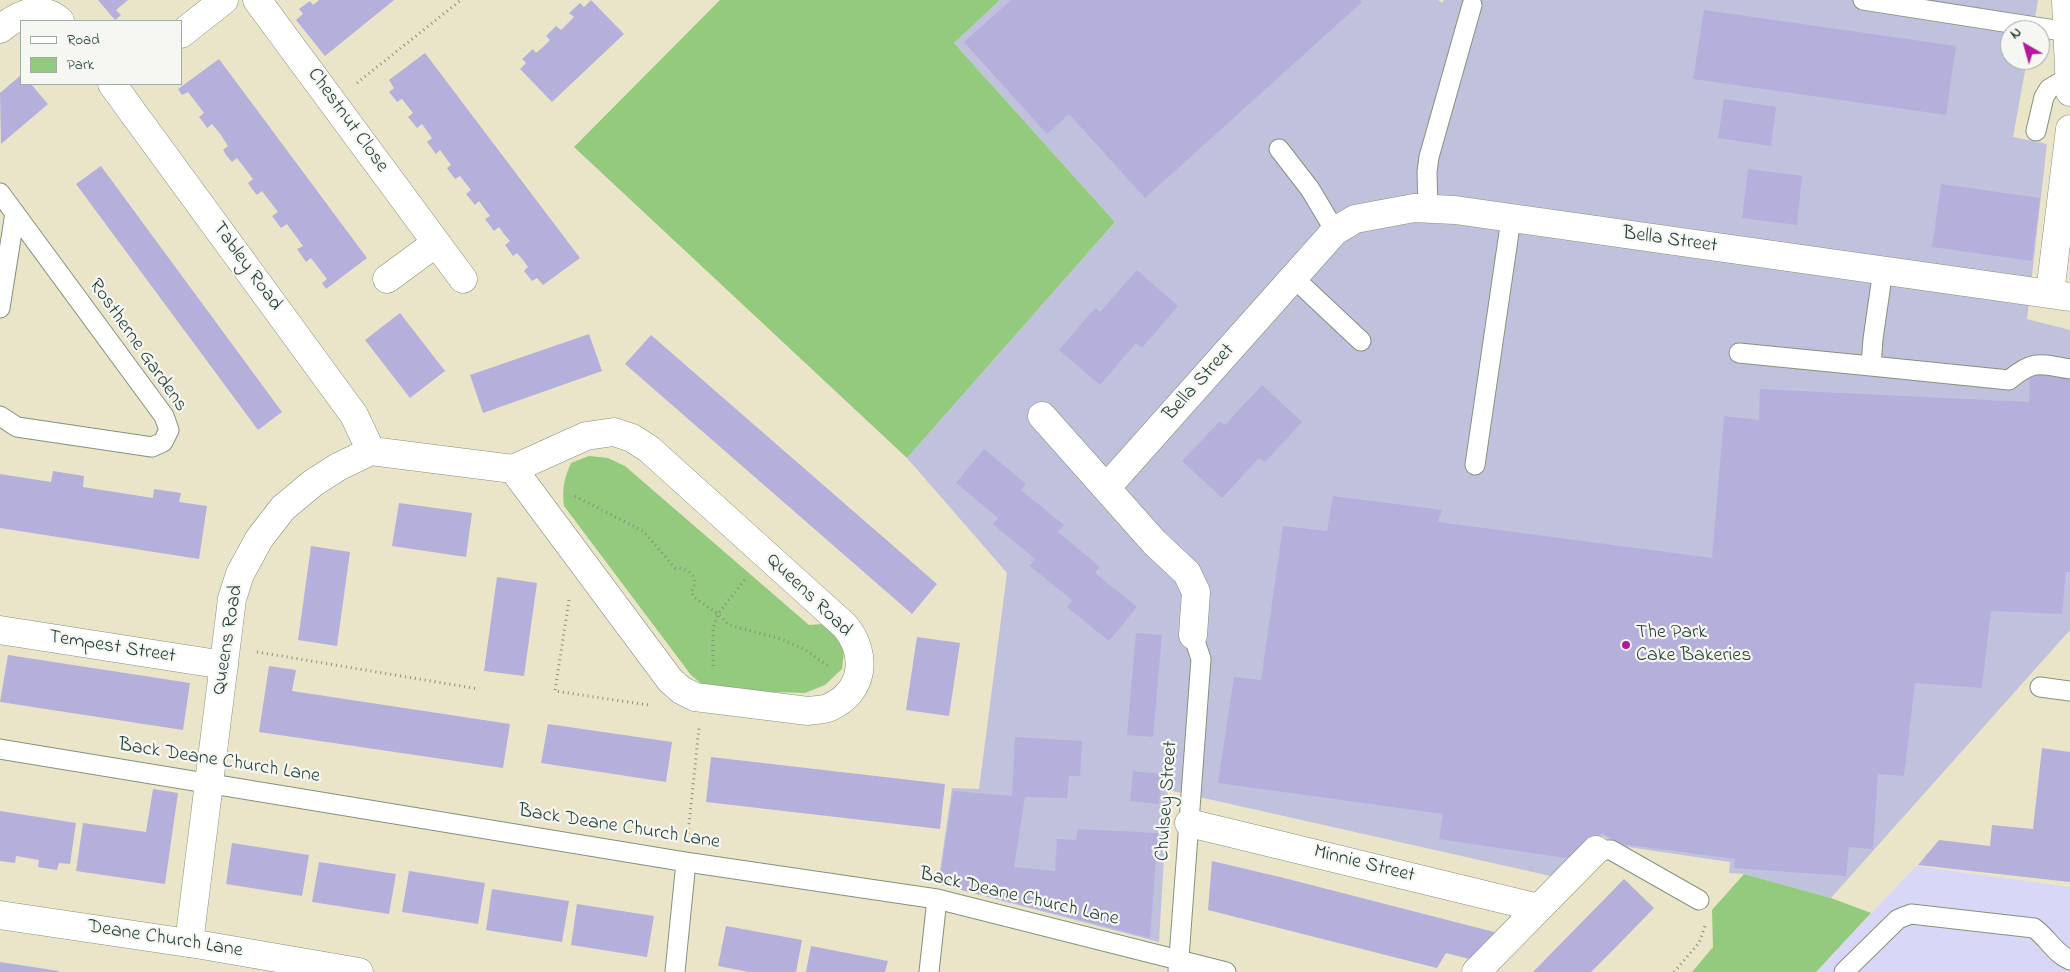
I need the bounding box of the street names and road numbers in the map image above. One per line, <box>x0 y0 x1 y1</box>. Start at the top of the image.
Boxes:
street label: Chestnut Close <box>301 64 393 178</box>
street label: Tabley Road <box>206 218 286 316</box>
street label: Bella Street <box>1621 222 1719 260</box>
street label: Rostherne Gardens <box>82 275 192 417</box>
street label: Bella Street <box>1159 340 1241 426</box>
street label: Queens Road <box>760 549 856 643</box>
street label: Queens Road <box>208 583 250 697</box>
street label: Tempest Street <box>47 626 177 670</box>
street label: Back Deane Church Lane <box>117 734 321 790</box>
street label: Chulsey Street <box>1152 740 1184 862</box>
street label: Back Deane Church Lane <box>517 800 721 856</box>
street label: Minnie Street <box>1311 841 1417 889</box>
street label: Back Deane Church Lane <box>917 863 1121 933</box>
street label: Deane Church Lane <box>86 916 244 964</box>

